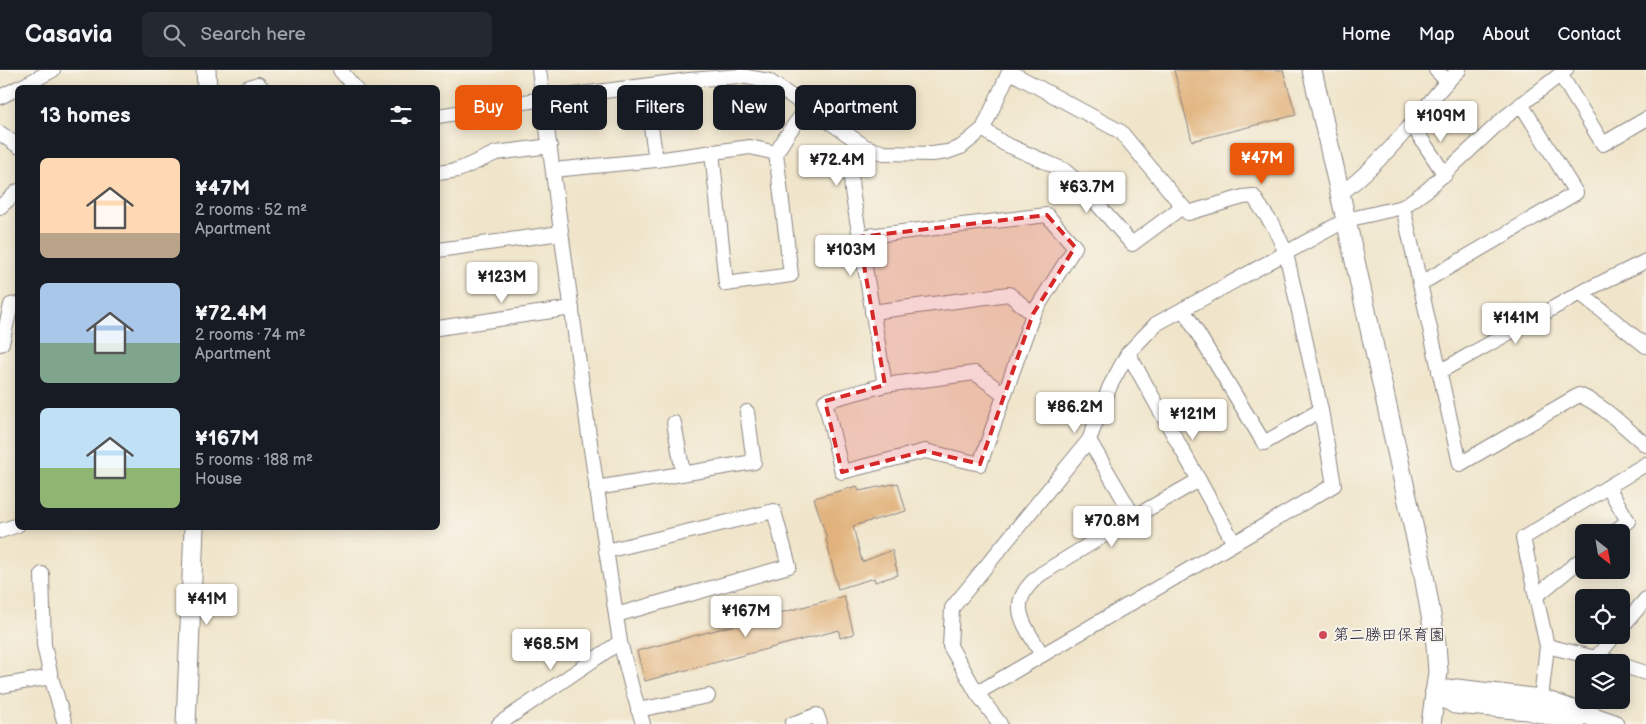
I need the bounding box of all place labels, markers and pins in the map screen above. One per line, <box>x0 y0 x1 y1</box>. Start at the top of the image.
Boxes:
pin: ¥109M <box>1406 100 1476 143</box>
pin: ¥47M <box>1232 142 1292 185</box>
pin: ¥72.4M <box>796 144 878 187</box>
pin: ¥63.7M <box>1046 172 1128 214</box>
pin: ¥103M <box>816 234 886 277</box>
pin: ¥123M <box>467 262 537 304</box>
pin: ¥141M <box>1481 302 1551 345</box>
pin: ¥86.2M <box>1034 392 1116 434</box>
pin: ¥121M <box>1158 398 1228 441</box>
pin: ¥70.8M <box>1071 506 1153 548</box>
pin: ¥41M <box>177 584 237 626</box>
pin: ¥167M <box>711 596 781 638</box>
place label: 第二勝田保育園 <box>1333 626 1445 645</box>
pin: ¥68.5M <box>510 628 592 671</box>
marker: 第二勝田保育園 <box>1317 629 1329 641</box>

